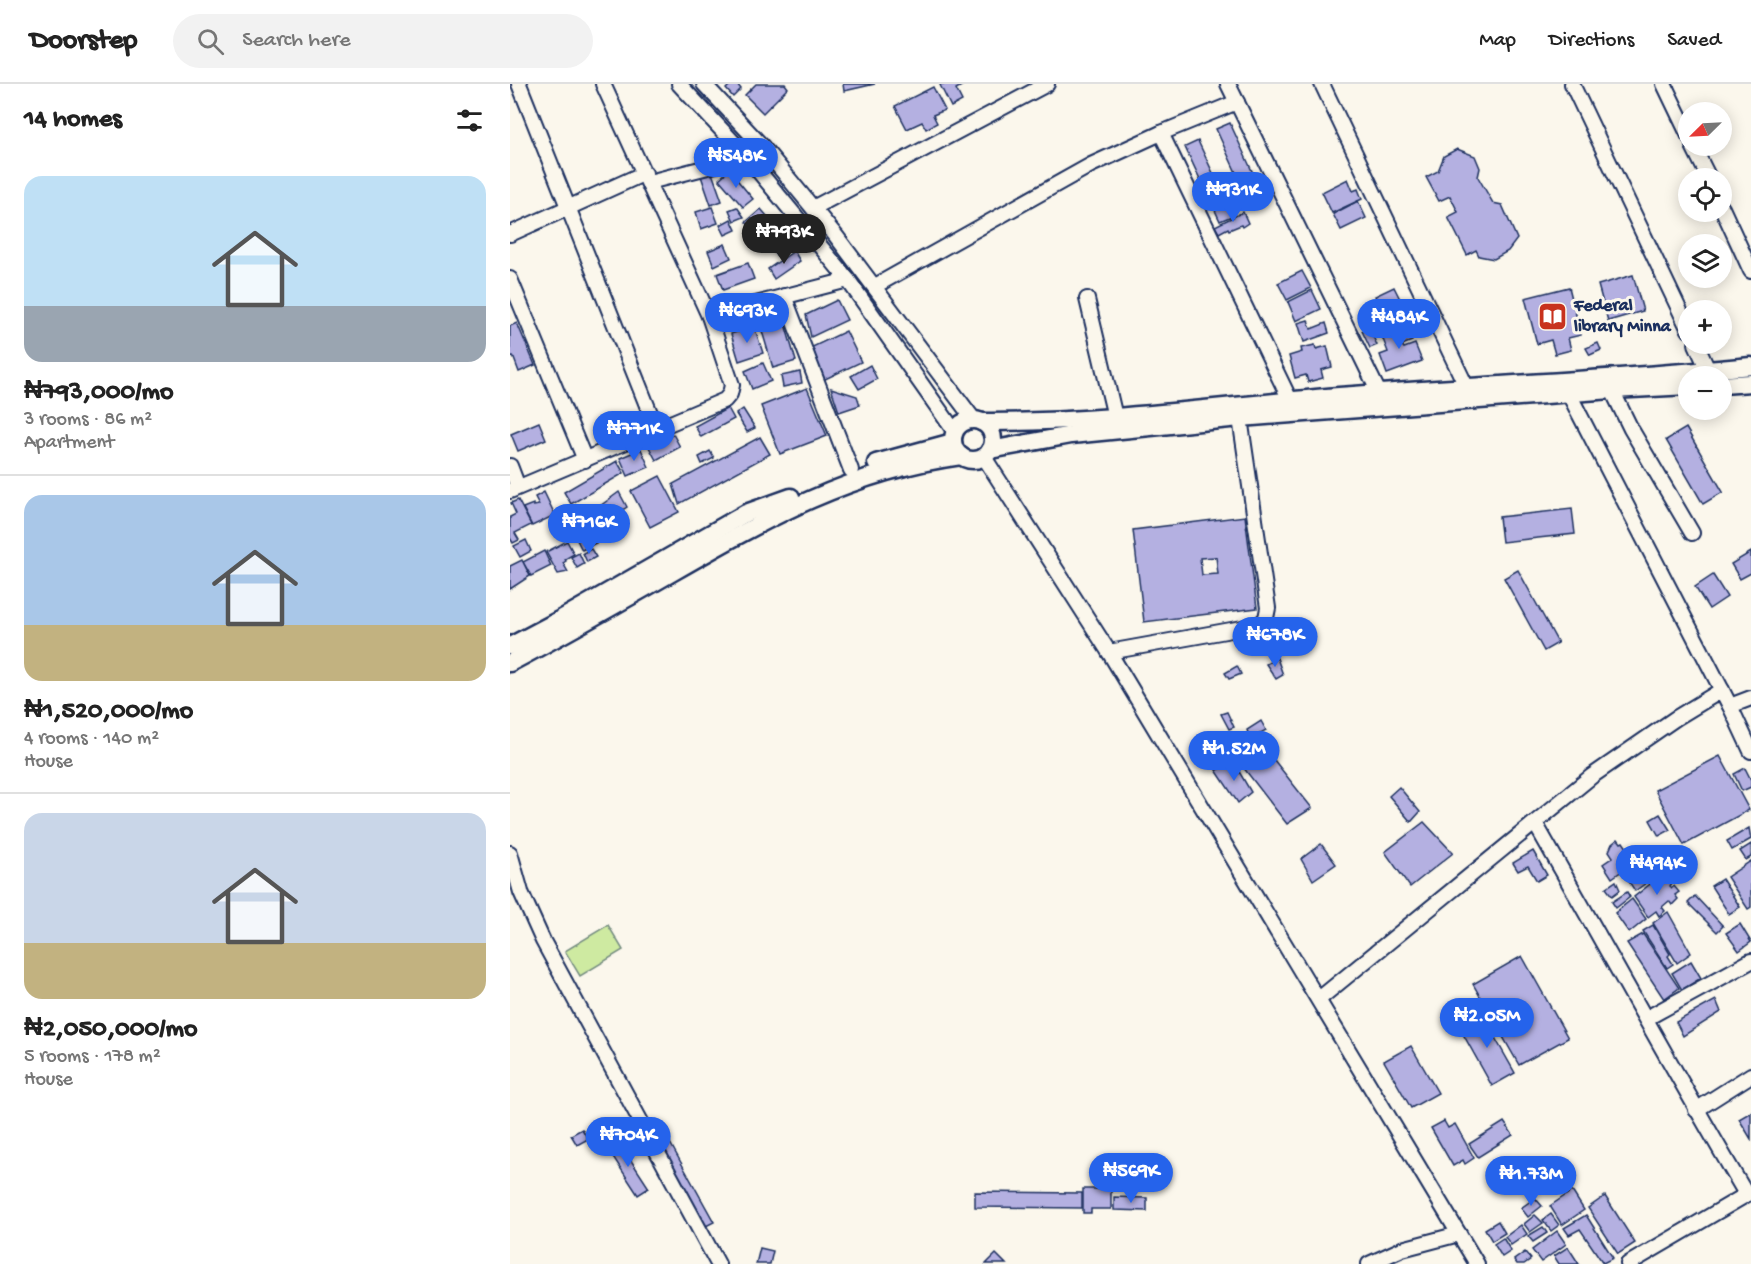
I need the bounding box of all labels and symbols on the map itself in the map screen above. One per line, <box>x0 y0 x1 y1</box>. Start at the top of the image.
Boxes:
north arrow <box>1678 102 1732 156</box>
pin: ₦548K <box>694 138 778 189</box>
pin: ₦931K <box>1191 172 1275 223</box>
pin: ₦793K <box>742 214 826 265</box>
pin: ₦693K <box>705 293 789 344</box>
place label: Federal library Minna <box>1573 296 1672 338</box>
pin: ₦484K <box>1357 299 1441 350</box>
library icon: Federal library Minna <box>1537 300 1569 332</box>
pin: ₦771K <box>592 411 676 462</box>
pin: ₦716K <box>547 504 631 555</box>
pin: ₦678K <box>1233 617 1317 668</box>
pin: ₦1.52M <box>1185 731 1283 782</box>
pin: ₦494K <box>1615 845 1699 896</box>
pin: ₦2.05M <box>1438 998 1536 1049</box>
pin: ₦704K <box>586 1117 670 1168</box>
pin: ₦569K <box>1089 1153 1173 1204</box>
pin: ₦1.73M <box>1482 1156 1580 1207</box>

